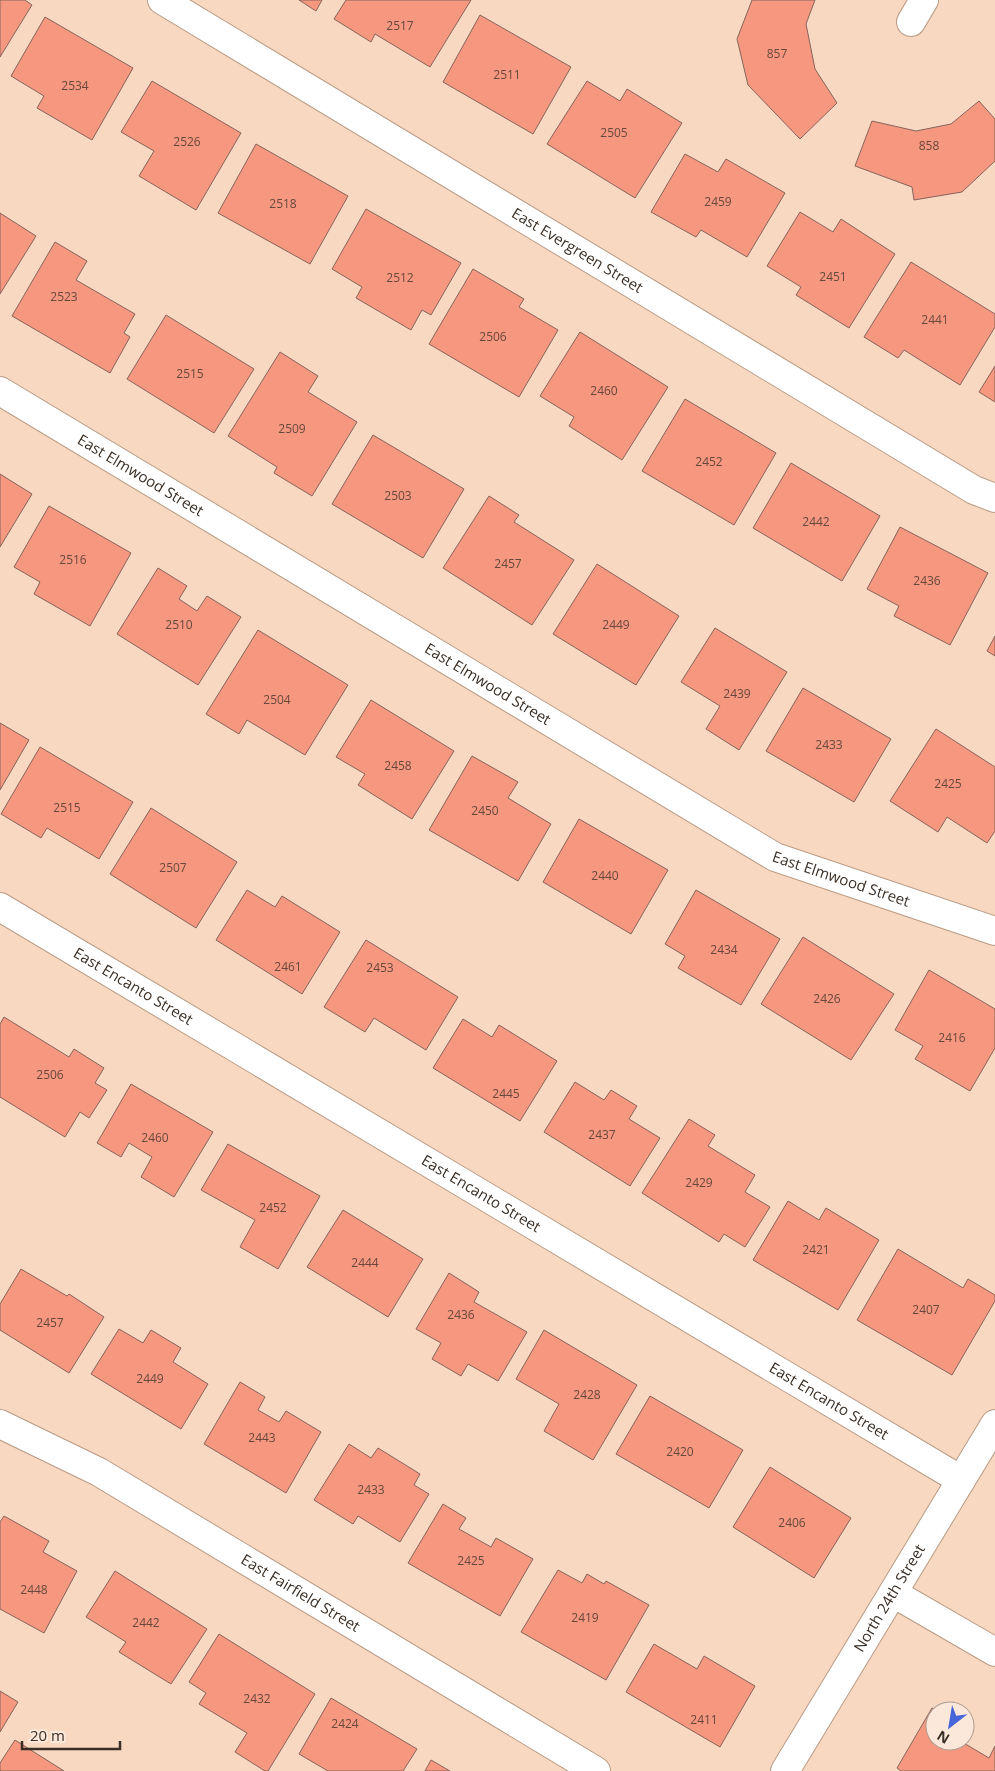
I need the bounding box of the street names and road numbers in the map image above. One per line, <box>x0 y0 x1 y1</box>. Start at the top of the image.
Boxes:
street label: East Evergreen Street <box>508 202 647 297</box>
street label: East Elmwood Street <box>74 429 208 520</box>
street label: East Elmwood Street <box>421 638 555 729</box>
street label: East Elmwood Street <box>770 846 913 911</box>
street label: East Encanto Street <box>70 942 197 1029</box>
street label: East Encanto Street <box>418 1150 545 1236</box>
street label: East Encanto Street <box>766 1357 893 1444</box>
street label: North 24th Street <box>848 1540 929 1655</box>
street label: East Fairfield Street <box>238 1549 364 1636</box>

